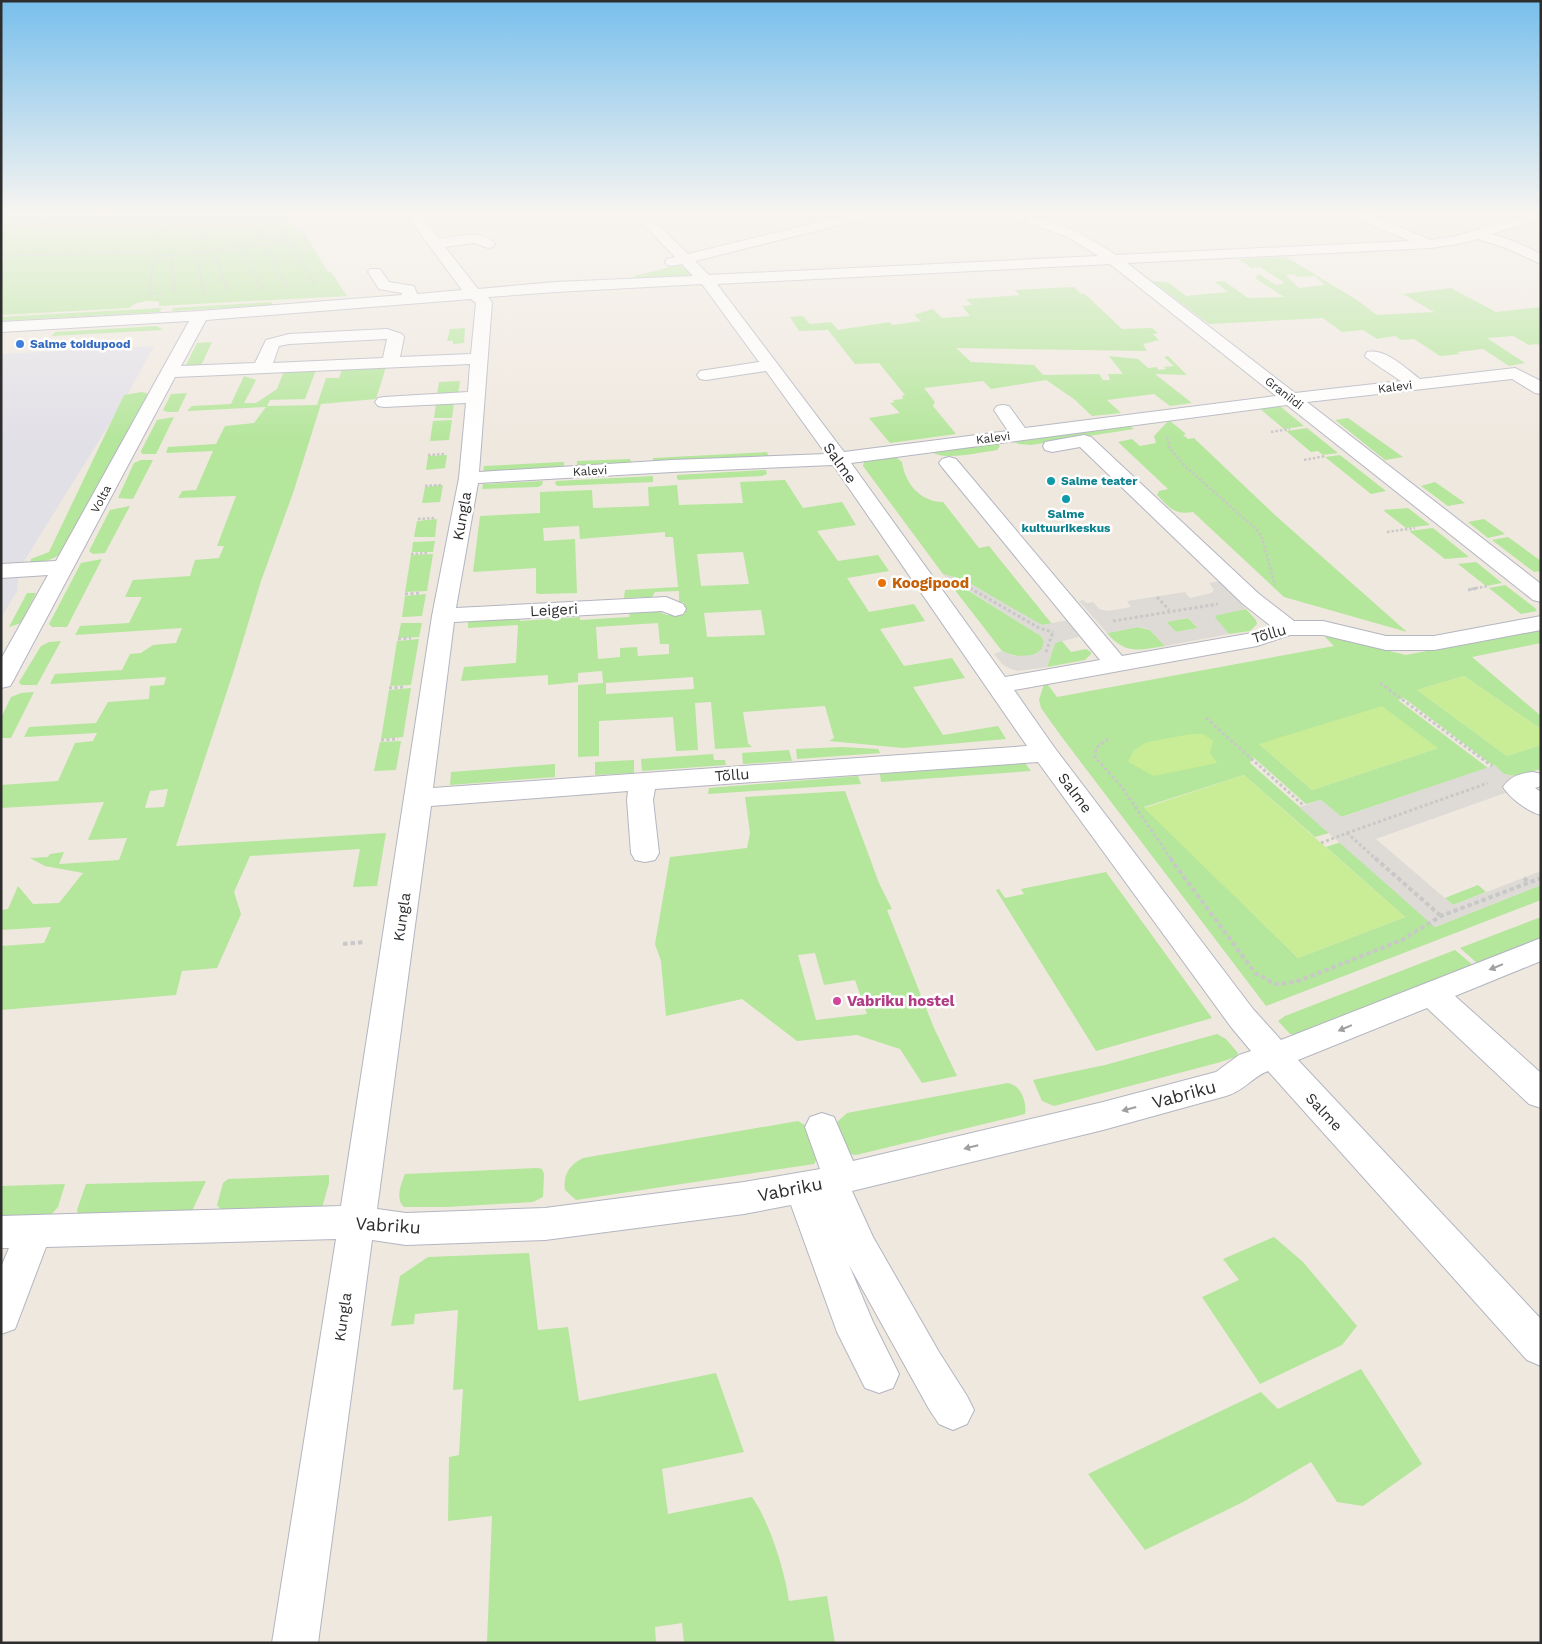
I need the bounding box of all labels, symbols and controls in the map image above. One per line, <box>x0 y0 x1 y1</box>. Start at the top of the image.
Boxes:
place label: Salme toidupood <box>30 337 130 351</box>
marker: Salme toidupood <box>14 338 26 350</box>
street label: Graniidi <box>1262 374 1306 412</box>
street label: Kalevi <box>1377 378 1413 396</box>
street label: Kalevi <box>975 429 1011 447</box>
street label: Salme <box>820 439 860 487</box>
street label: Kalevi <box>572 463 608 479</box>
place label: Salme teater <box>1061 474 1138 488</box>
marker: Salme teater <box>1045 475 1057 487</box>
street label: Volta <box>88 482 114 515</box>
street label: Kungla <box>449 490 475 542</box>
marker: Salme kultuurikeskus <box>1060 493 1072 505</box>
place label: Salme kultuurikeskus <box>1022 507 1111 535</box>
place label: Koogipood <box>892 574 969 592</box>
marker: Koogipood <box>876 577 888 589</box>
street label: Leigeri <box>529 600 579 620</box>
street label: Tõllu <box>1250 621 1288 647</box>
street label: Tõllu <box>714 765 750 785</box>
street label: Salme <box>1054 769 1096 817</box>
street label: Kungla <box>390 891 414 943</box>
one-way arrow <box>1488 964 1503 971</box>
place label: Vabriku hostel <box>847 992 955 1010</box>
marker: Vabriku hostel <box>831 995 843 1007</box>
one-way arrow <box>1338 1024 1352 1032</box>
street label: Vabriku <box>1150 1075 1218 1113</box>
street label: Salme <box>1302 1089 1346 1135</box>
one-way arrow <box>1122 1105 1137 1113</box>
one-way arrow <box>964 1143 979 1151</box>
street label: Vabriku <box>756 1172 824 1206</box>
street label: Vabriku <box>355 1212 421 1238</box>
street label: Kungla <box>331 1291 355 1343</box>

